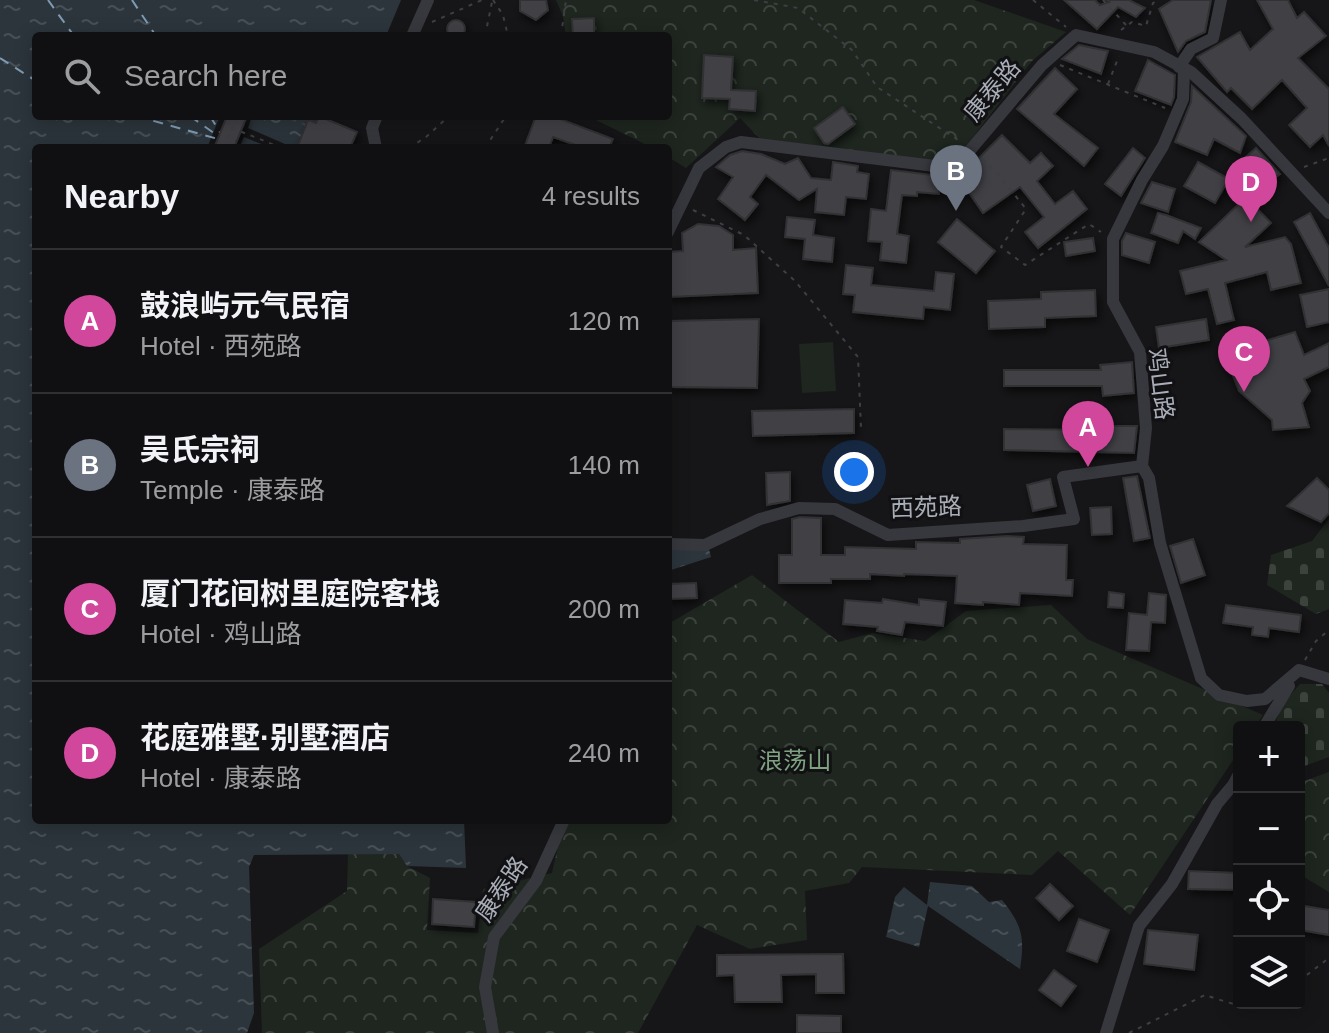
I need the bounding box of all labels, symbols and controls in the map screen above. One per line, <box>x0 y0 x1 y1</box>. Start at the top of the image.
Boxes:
search box <box>32 32 672 120</box>
icon: search <box>60 54 104 98</box>
street label: 康泰路 <box>959 54 1025 126</box>
text: Search here <box>124 59 287 92</box>
pin: B <box>930 145 982 211</box>
pin: D <box>1225 156 1277 222</box>
text: Nearby <box>64 177 179 215</box>
text: 4 results <box>542 181 640 211</box>
text: 鼓浪屿元气民宿 <box>140 289 350 322</box>
text: A <box>81 306 99 336</box>
text: 120 m <box>568 306 640 336</box>
pin: C <box>1218 326 1270 392</box>
text: Hotel · 西苑路 <box>140 331 302 361</box>
street label: 鸡山路 <box>1143 347 1179 421</box>
pin: A <box>1062 401 1114 467</box>
text: 吴氏宗祠 <box>140 433 260 466</box>
text: B <box>81 450 99 480</box>
text: 140 m <box>568 450 640 480</box>
your location <box>834 452 874 492</box>
text: Temple · 康泰路 <box>140 475 325 505</box>
street label: 西苑路 <box>890 492 962 522</box>
text: 厦门花间树里庭院客栈 <box>140 577 440 610</box>
text: C <box>81 594 99 624</box>
text: 200 m <box>568 594 640 624</box>
text: Hotel · 鸡山路 <box>140 619 302 649</box>
text: 花庭雅墅·别墅酒店 <box>140 721 390 754</box>
map controls <box>1233 721 1305 1009</box>
button: + <box>1233 721 1305 793</box>
text: D <box>81 738 99 768</box>
text: 240 m <box>568 738 640 768</box>
park label: 浪荡山 <box>759 747 831 774</box>
text: Hotel · 康泰路 <box>140 763 302 793</box>
button: − <box>1233 793 1305 865</box>
street label: 康泰路 <box>470 852 532 926</box>
button: locate <box>1233 865 1305 937</box>
button: layers <box>1233 937 1305 1009</box>

